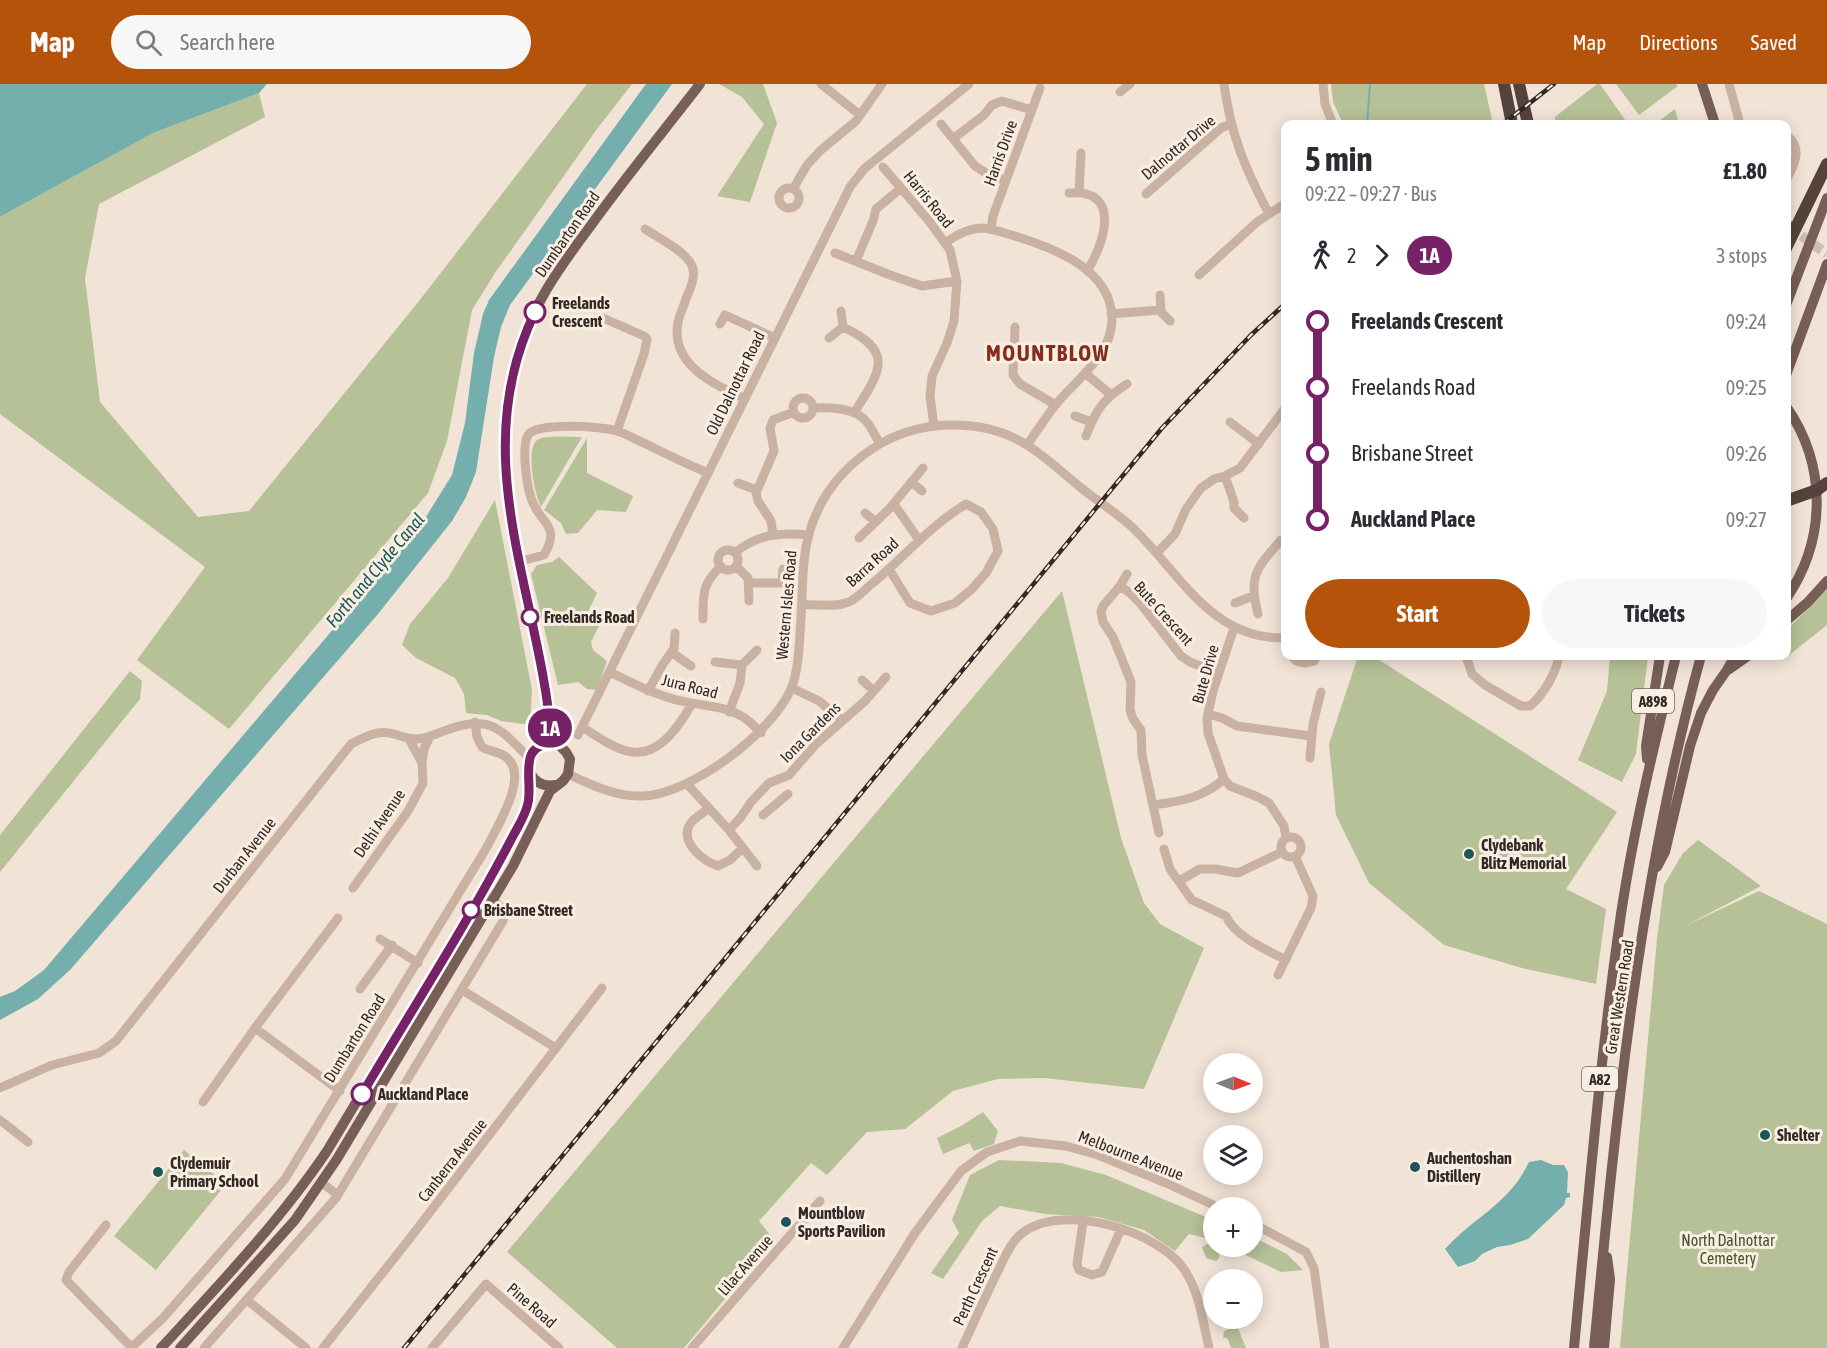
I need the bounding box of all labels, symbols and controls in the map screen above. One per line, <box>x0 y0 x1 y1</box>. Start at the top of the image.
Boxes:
search box <box>111 15 531 69</box>
text: Map <box>30 26 75 58</box>
icon: search <box>132 26 165 59</box>
text: Search here <box>180 29 275 55</box>
text: Map <box>1572 30 1606 54</box>
text: Directions <box>1639 30 1718 54</box>
text: Saved <box>1751 30 1797 54</box>
street label: Dalnottar Drive <box>1138 111 1218 183</box>
street label: Harris Drive <box>980 118 1020 188</box>
text: 5 min <box>1305 140 1372 178</box>
text: £1.80 <box>1723 158 1767 184</box>
street label: Harris Road <box>901 167 957 231</box>
text: 09:22 – 09:27 · Bus <box>1305 182 1437 205</box>
street label: Dumbarton Road <box>531 188 603 280</box>
icon: walk <box>1305 239 1338 272</box>
icon: forward <box>1365 239 1398 272</box>
text: 1A <box>1419 243 1440 267</box>
text: 2 <box>1347 244 1356 267</box>
text: 3 stops <box>1716 244 1767 267</box>
place label: Freelands Crescent <box>552 294 610 330</box>
marker: Freelands Crescent <box>524 301 546 323</box>
text: Freelands Crescent <box>1351 308 1503 334</box>
text: 09:24 <box>1726 310 1767 333</box>
street label: Old Dalnottar Road <box>702 328 768 438</box>
district label: MOUNTBLOW <box>986 340 1110 366</box>
text: Freelands Road <box>1351 374 1476 400</box>
text: 09:25 <box>1726 376 1767 399</box>
text: Brisbane Street <box>1351 440 1473 466</box>
text: 09:26 <box>1726 442 1767 465</box>
text: Auckland Place <box>1351 506 1475 532</box>
text: 09:27 <box>1726 508 1767 531</box>
water label: Forth and Clyde Canal <box>321 509 429 631</box>
street label: Barra Road <box>842 534 902 590</box>
street label: Western Isles Road <box>772 549 800 661</box>
street label: Bute Crescent <box>1131 577 1198 649</box>
button: Start <box>1305 579 1530 648</box>
button: Tickets <box>1542 579 1767 648</box>
marker: Freelands Road <box>521 608 539 626</box>
place label: Freelands Road <box>544 608 635 626</box>
street label: Bute Drive <box>1188 643 1222 705</box>
street label: Jura Road <box>660 670 720 702</box>
road number: A898 <box>1632 689 1674 713</box>
street label: Iona Gardens <box>776 698 844 766</box>
line badge: 1A <box>523 708 577 748</box>
text: 1A <box>540 716 560 740</box>
street label: Delhi Avenue <box>350 785 408 861</box>
street label: Durban Avenue <box>209 814 279 896</box>
place label: Clydebank Blitz Memorial <box>1481 836 1567 872</box>
marker: Clydebank Blitz Memorial <box>1462 847 1476 861</box>
marker: Brisbane Street <box>462 901 480 919</box>
place label: Brisbane Street <box>484 901 573 919</box>
street label: Great Western Road <box>1601 938 1637 1056</box>
street label: Dumbarton Road <box>320 991 388 1085</box>
north arrow <box>1203 1053 1263 1113</box>
map controls <box>1203 1053 1263 1329</box>
road number: A82 <box>1582 1067 1618 1091</box>
marker: Auckland Place <box>351 1083 373 1105</box>
place label: Auckland Place <box>377 1085 468 1103</box>
street label: Canberra Avenue <box>414 1115 490 1205</box>
button: layers <box>1203 1125 1263 1185</box>
place label: Shelter <box>1777 1126 1820 1144</box>
street label: Melbourne Avenue <box>1076 1127 1186 1183</box>
marker: Shelter <box>1758 1128 1772 1142</box>
place label: Auchentoshan Distillery <box>1426 1149 1512 1185</box>
place label: Clydemuir Primary School <box>170 1154 259 1190</box>
marker: Auchentoshan Distillery <box>1408 1160 1422 1174</box>
marker: Clydemuir Primary School <box>151 1165 165 1179</box>
button: + <box>1203 1197 1263 1257</box>
place label: Mountblow Sports Pavilion <box>798 1204 886 1240</box>
marker: Mountblow Sports Pavilion <box>779 1215 793 1229</box>
street label: Lilac Avenue <box>714 1231 776 1299</box>
park label: North Dalnottar Cemetery <box>1681 1231 1775 1268</box>
street label: Perth Crescent <box>949 1244 1001 1328</box>
button: − <box>1203 1269 1263 1329</box>
street label: Pine Road <box>504 1279 560 1331</box>

